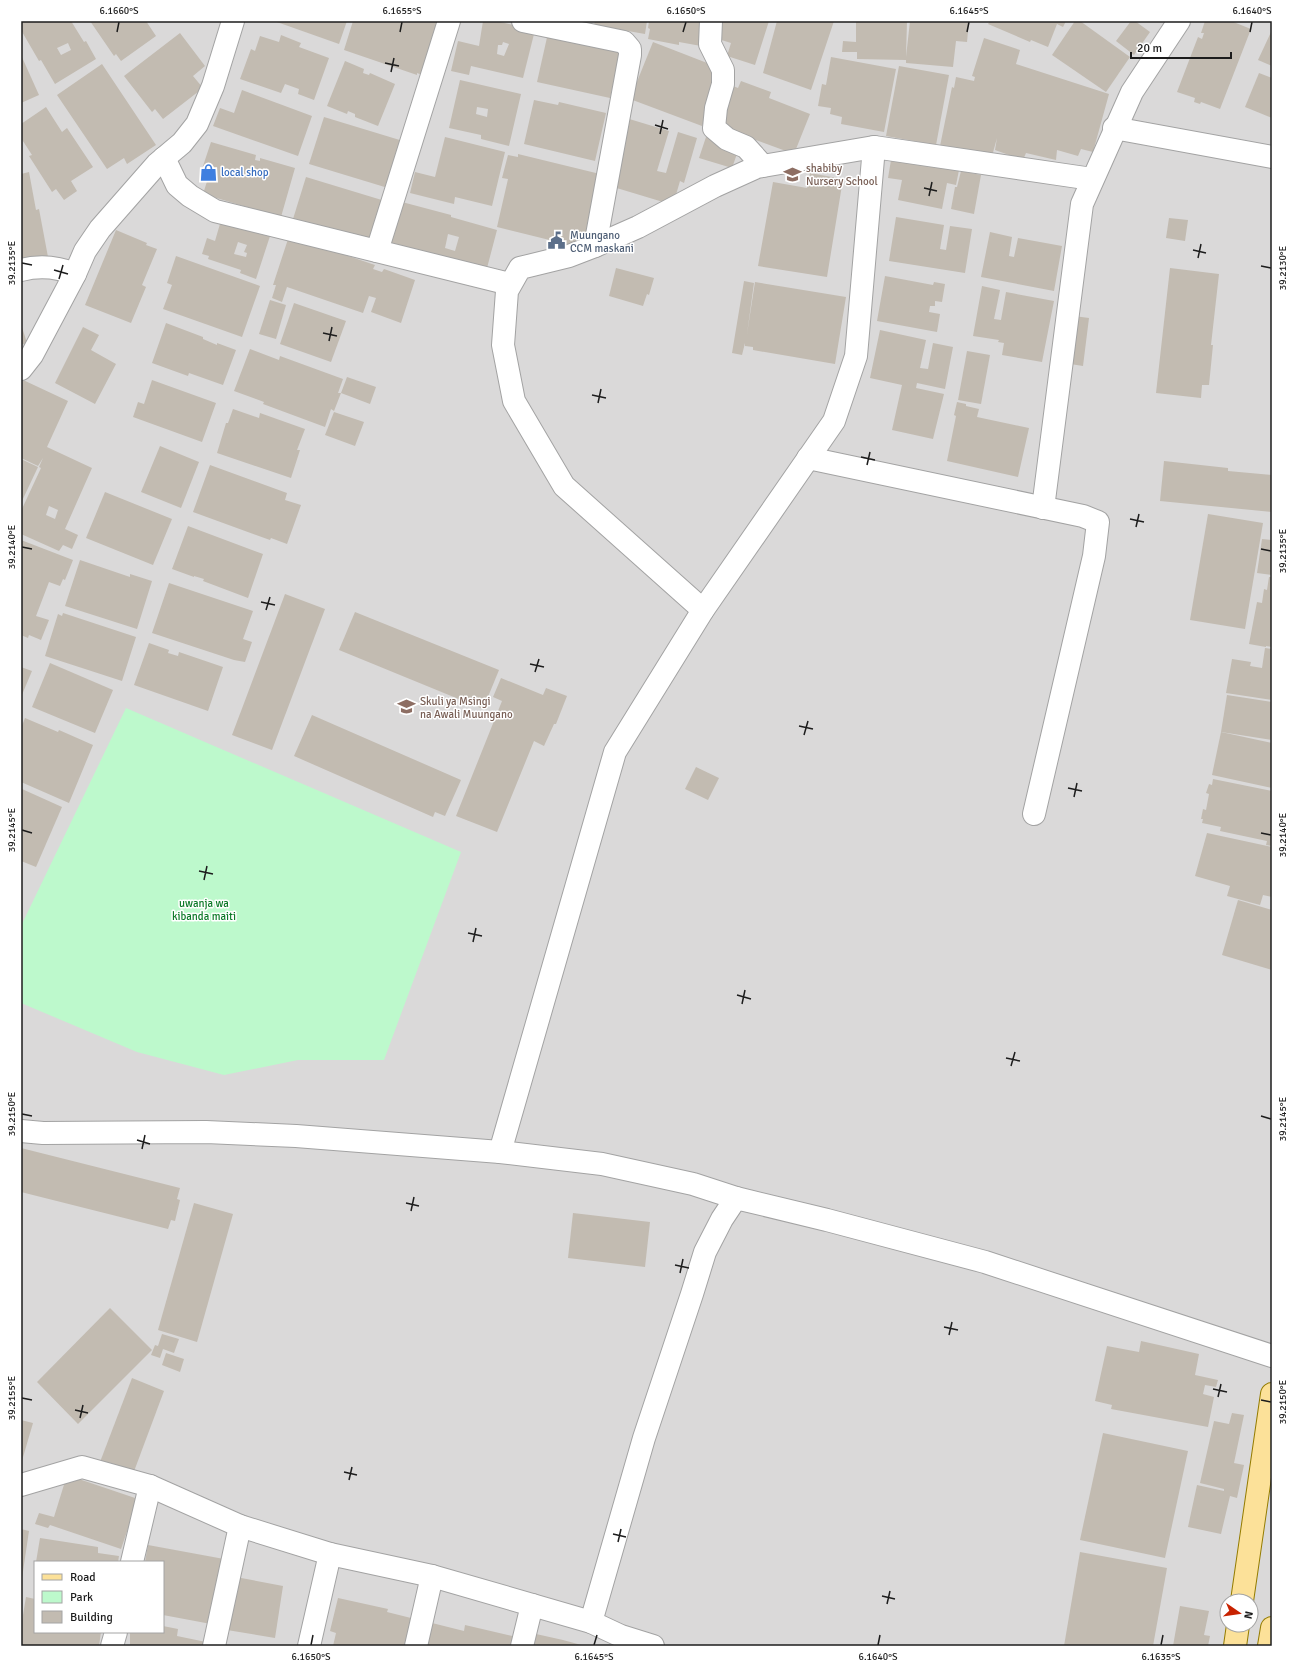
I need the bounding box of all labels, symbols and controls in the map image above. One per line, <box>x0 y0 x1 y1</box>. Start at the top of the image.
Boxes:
text: 6.1660°S <box>100 5 139 17</box>
text: 6.1655°S <box>383 5 422 17</box>
text: 6.1650°S <box>667 5 706 17</box>
text: 6.1645°S <box>950 5 989 17</box>
text: 6.1640°S <box>1233 5 1272 17</box>
scale bar <box>1131 34 1231 60</box>
text: 20 m <box>1137 41 1162 56</box>
shop icon: local shop <box>198 162 218 182</box>
place label: shabiby Nursery School <box>806 162 878 188</box>
school or university icon: shabiby Nursery School <box>783 164 803 184</box>
place label: local shop <box>221 166 269 179</box>
place label: Muungano CCM maskani <box>570 229 634 255</box>
public building icon: Muungano CCM maskani <box>547 231 567 251</box>
text: 39.2135°E <box>6 240 18 285</box>
text: 39.2130°E <box>1277 245 1289 290</box>
text: 39.2140°E <box>6 524 18 569</box>
text: 39.2135°E <box>1277 528 1289 573</box>
place label: Skuli ya Msingi na Awali Muungano <box>420 695 513 721</box>
school or university icon: Skuli ya Msingi na Awali Muungano <box>397 697 417 717</box>
text: 39.2145°E <box>6 807 18 852</box>
text: 39.2140°E <box>1277 812 1289 857</box>
park label: uwanja wa kibanda maiti <box>172 897 236 923</box>
text: 39.2150°E <box>6 1091 18 1136</box>
text: 39.2145°E <box>1277 1096 1289 1141</box>
text: 39.2155°E <box>6 1375 18 1420</box>
text: 39.2150°E <box>1277 1379 1289 1424</box>
legend <box>34 1561 164 1633</box>
text: Road <box>70 1570 96 1585</box>
text: Park <box>70 1590 93 1605</box>
north arrow <box>1219 1593 1259 1633</box>
text: Building <box>70 1610 113 1625</box>
text: N <box>1241 1610 1255 1620</box>
text: 6.1650°S <box>292 1651 331 1663</box>
text: 6.1645°S <box>575 1651 614 1663</box>
text: 6.1640°S <box>859 1651 898 1663</box>
text: 6.1635°S <box>1142 1651 1181 1663</box>

